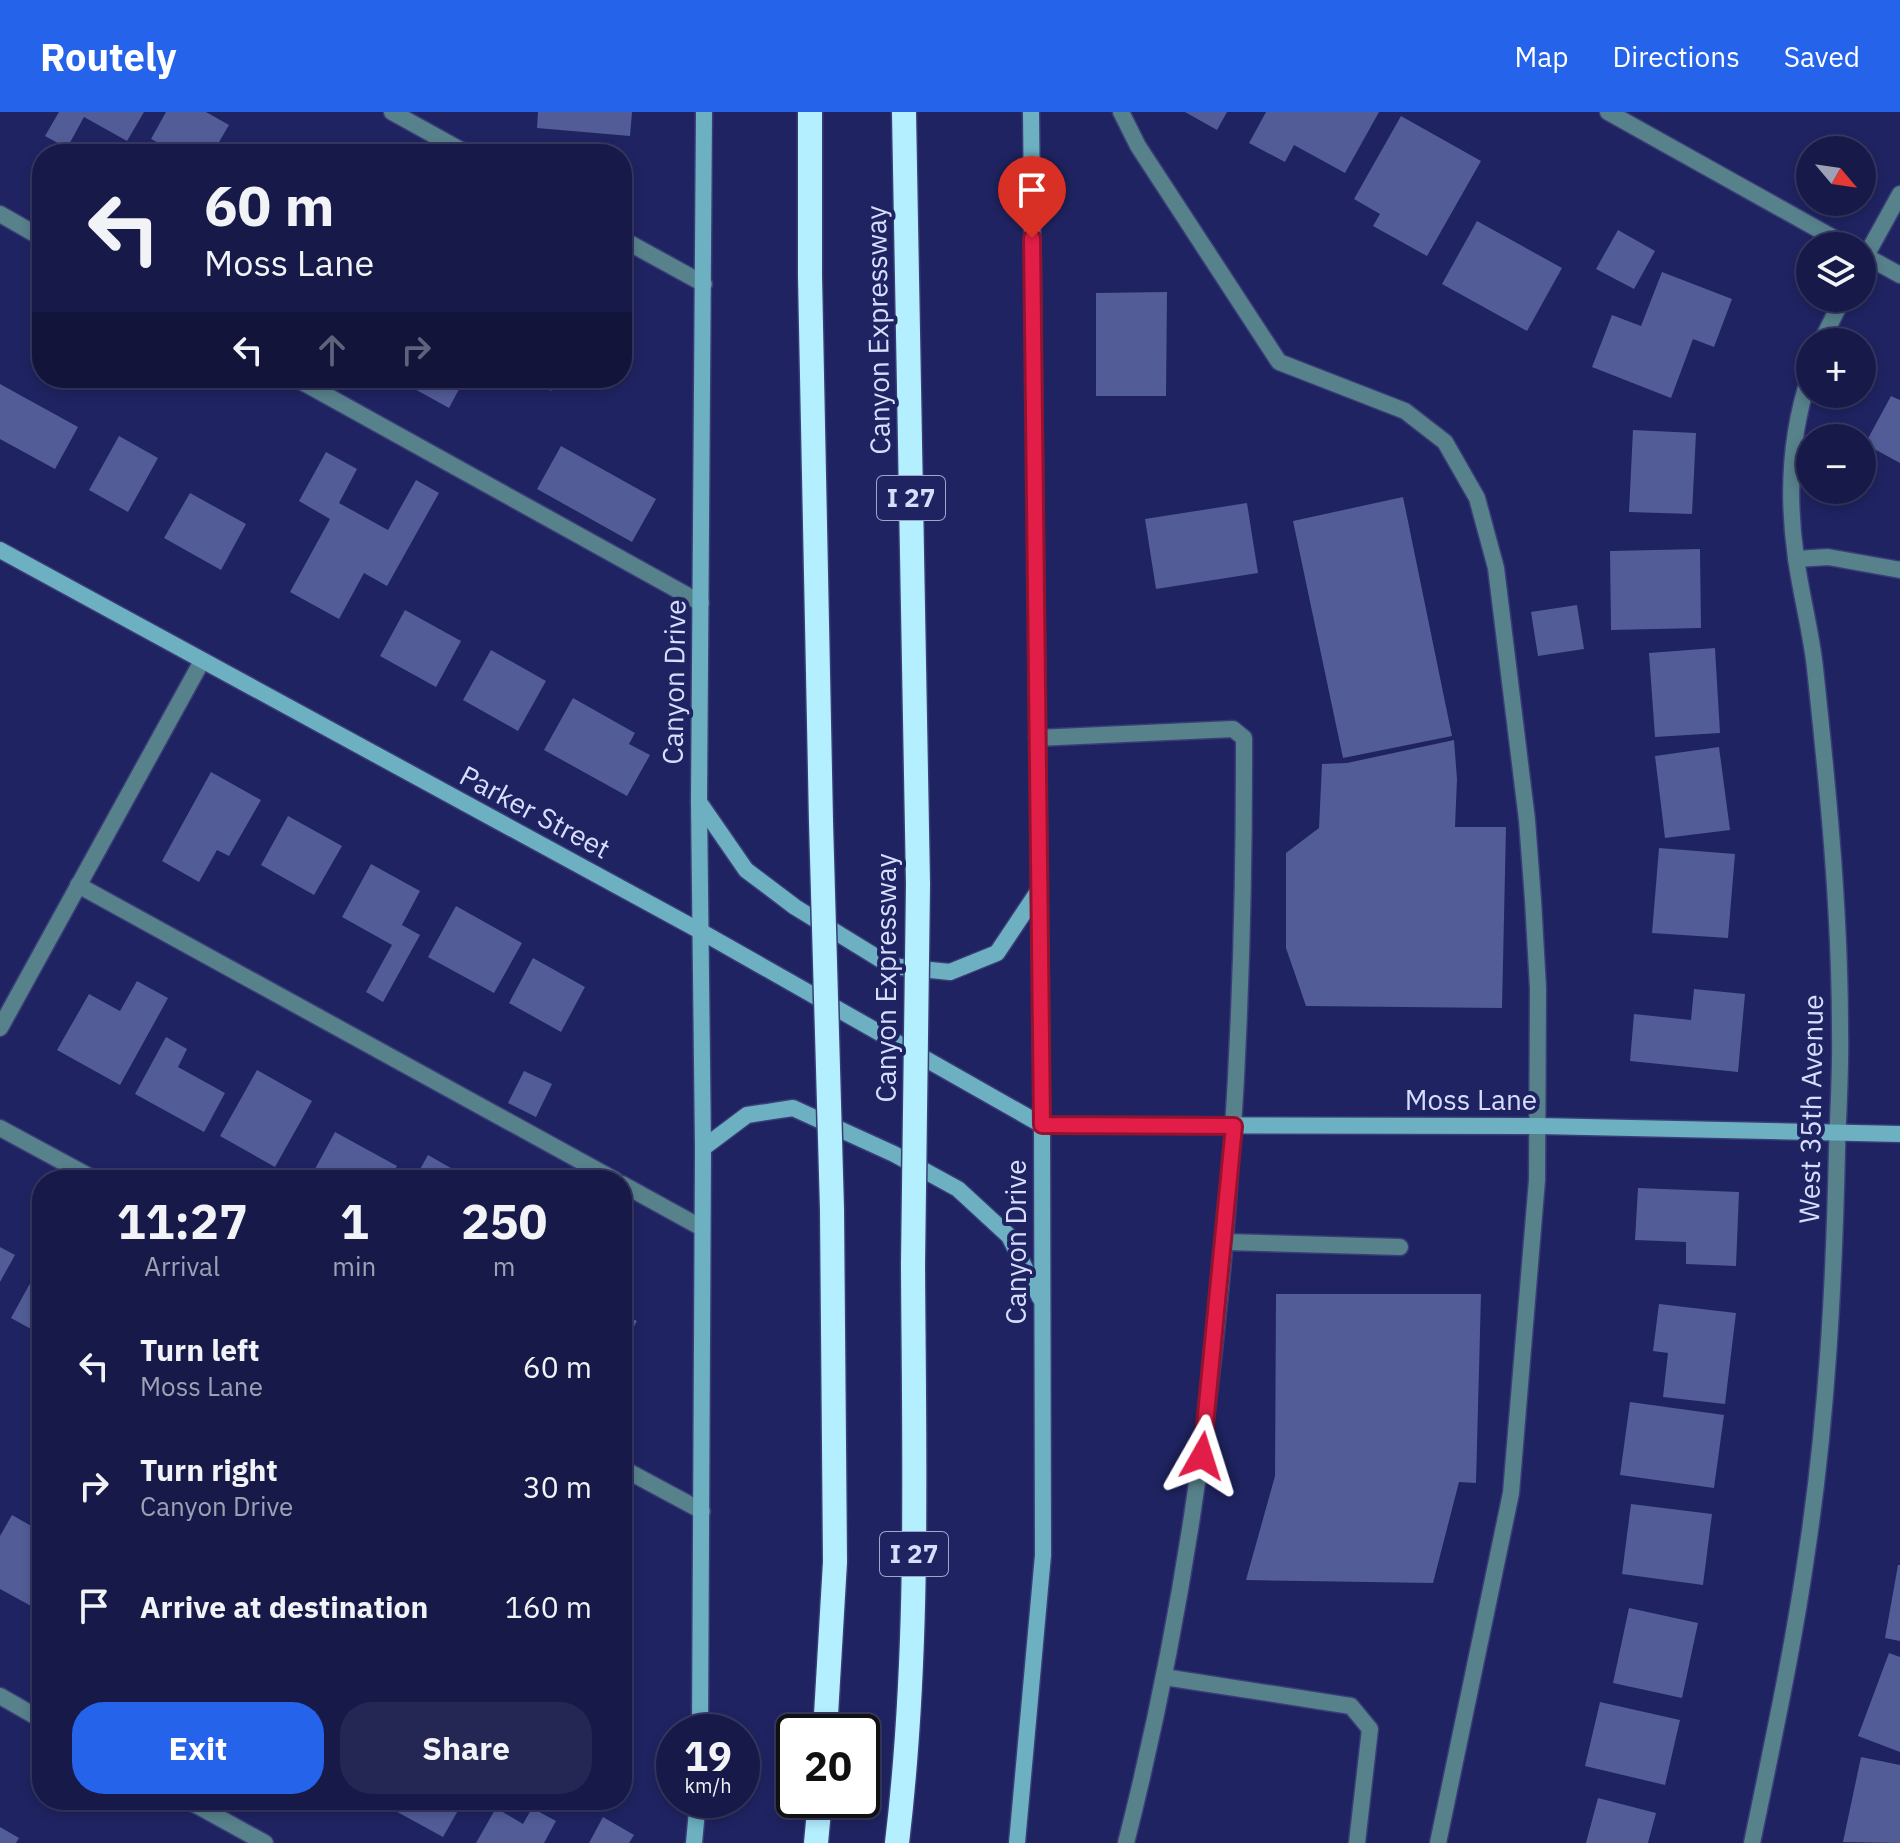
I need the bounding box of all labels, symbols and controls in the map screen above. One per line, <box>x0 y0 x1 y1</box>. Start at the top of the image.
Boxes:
text: Routely <box>40 32 176 81</box>
text: Map <box>1514 38 1568 75</box>
text: Directions <box>1612 38 1740 75</box>
text: Saved <box>1784 38 1860 75</box>
north arrow <box>1796 136 1876 216</box>
map controls <box>1796 136 1876 504</box>
pin <box>998 156 1066 238</box>
icon: arrive <box>1010 168 1054 212</box>
text: 60 m <box>204 169 334 241</box>
icon: left <box>72 176 176 280</box>
street label: Canyon Expressway <box>857 205 898 455</box>
button: layers <box>1796 232 1876 312</box>
text: Moss Lane <box>204 239 374 286</box>
icon: left <box>226 328 270 372</box>
icon: ahead <box>310 328 354 372</box>
icon: right <box>394 328 438 372</box>
button: + <box>1796 328 1876 408</box>
button: − <box>1796 424 1876 504</box>
road number: I 27 <box>877 476 945 520</box>
street label: Canyon Drive <box>654 599 693 765</box>
street label: Parker Street <box>454 756 617 867</box>
street label: Canyon Expressway <box>867 853 904 1103</box>
street label: West 35th Avenue <box>1790 994 1831 1224</box>
street label: Moss Lane <box>1405 1081 1537 1118</box>
street label: Canyon Drive <box>997 1159 1034 1325</box>
text: 11:27 <box>117 1190 248 1252</box>
text: 1 <box>340 1190 369 1252</box>
text: 250 <box>461 1190 547 1252</box>
text: Arrival <box>144 1249 220 1283</box>
text: min <box>332 1249 376 1283</box>
text: m <box>493 1249 515 1283</box>
text: Turn left <box>140 1330 259 1369</box>
icon: left <box>72 1344 116 1388</box>
text: 60 m <box>523 1347 592 1386</box>
text: Moss Lane <box>140 1369 263 1403</box>
position arrow <box>1160 1414 1244 1498</box>
text: Turn right <box>140 1450 278 1489</box>
icon: right <box>72 1464 116 1508</box>
text: 30 m <box>523 1467 592 1506</box>
text: Canyon Drive <box>140 1489 293 1523</box>
road number: I 27 <box>880 1532 948 1576</box>
icon: arrive <box>72 1584 116 1628</box>
text: Arrive at destination <box>140 1587 428 1626</box>
text: 160 m <box>505 1587 592 1626</box>
button: Exit <box>72 1702 324 1794</box>
button: Share <box>340 1702 592 1794</box>
speed limit sign: 20 <box>776 1714 880 1818</box>
text: 19 <box>684 1730 732 1782</box>
text: km/h <box>684 1772 732 1799</box>

